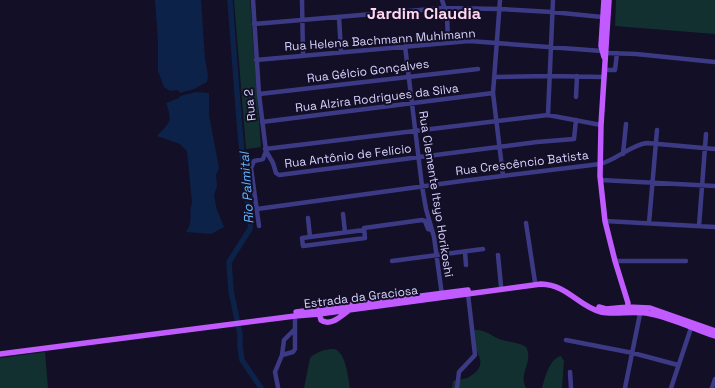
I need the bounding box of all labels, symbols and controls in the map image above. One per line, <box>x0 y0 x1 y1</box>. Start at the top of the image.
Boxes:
district label: Jardim Claudia <box>367 3 481 24</box>
street label: Rua Helena Bachmann Muhlmann <box>284 25 476 55</box>
street label: Rua Gélcio Gonçalves <box>306 56 430 86</box>
street label: Rua Alzira Rodrigues da Silva <box>294 80 460 116</box>
street label: Rua 2 <box>240 88 260 122</box>
street label: Rua Clemente Itsyo Horikoshi <box>415 110 457 278</box>
street label: Rua Antônio de Felício <box>284 140 412 172</box>
street label: Rua Crescêncio Batista <box>454 147 590 179</box>
water label: Rio Palmital <box>235 150 257 225</box>
street label: Estrada da Graciosa <box>303 282 419 312</box>

